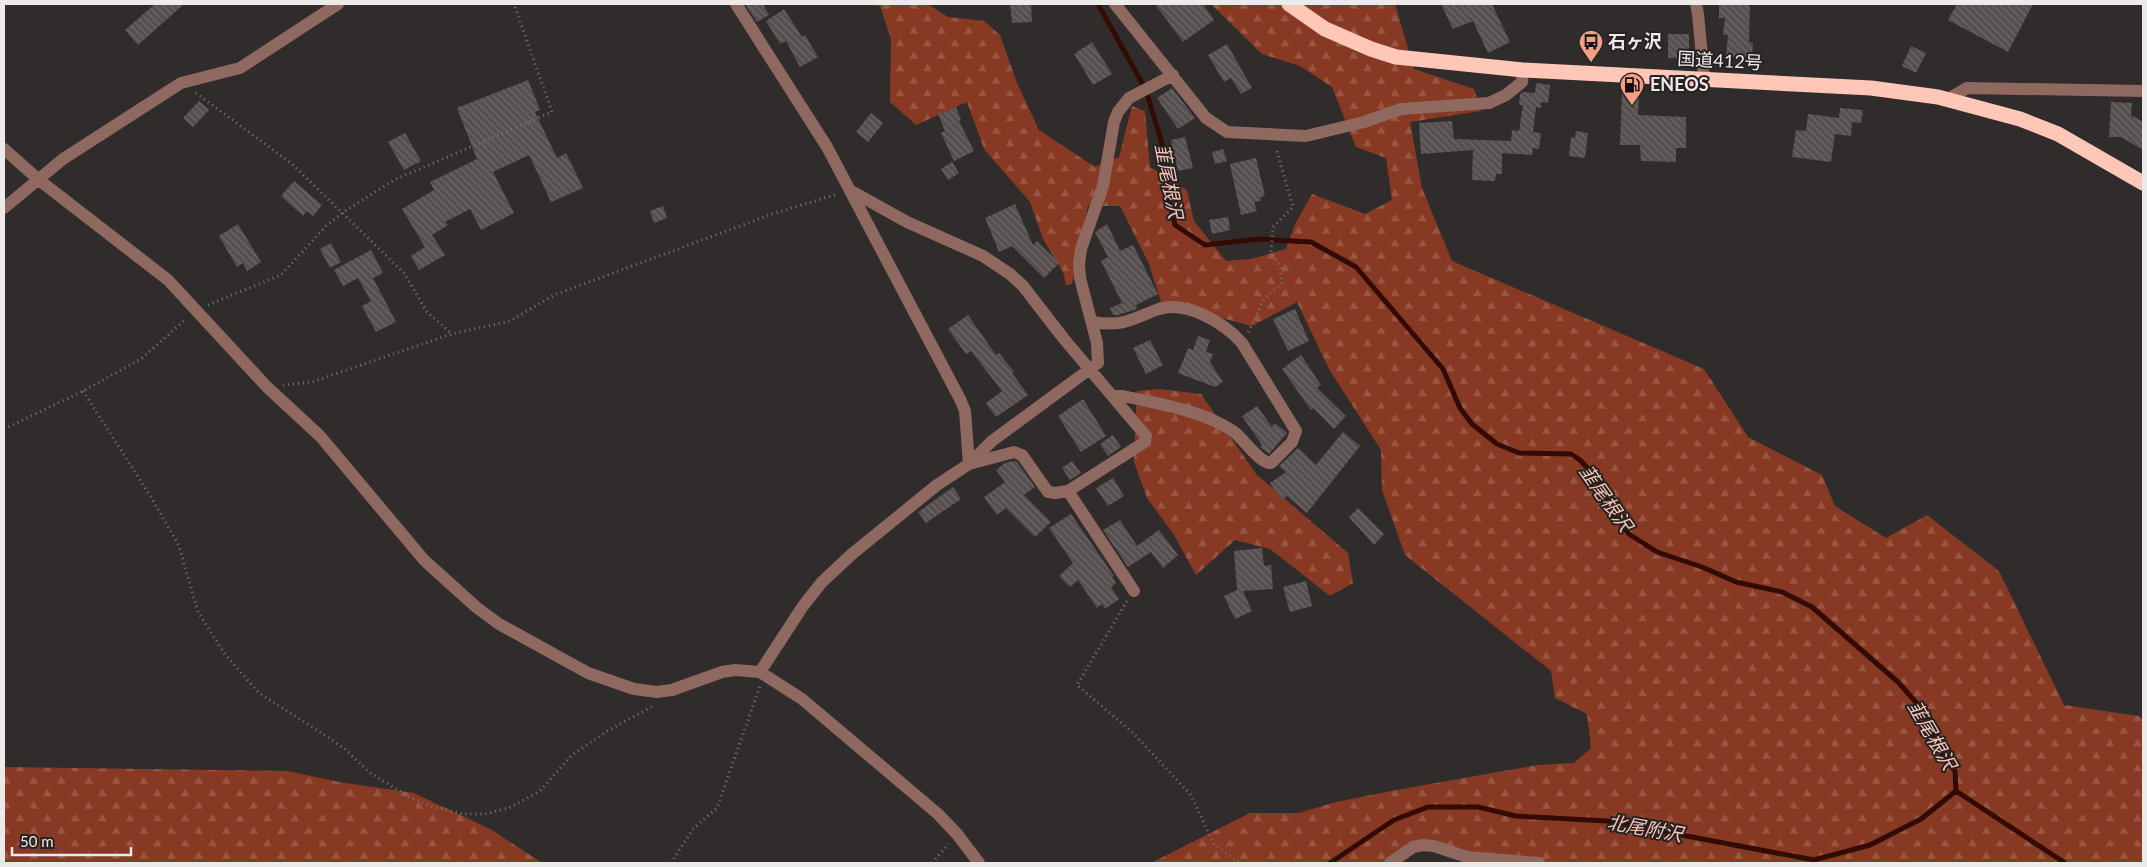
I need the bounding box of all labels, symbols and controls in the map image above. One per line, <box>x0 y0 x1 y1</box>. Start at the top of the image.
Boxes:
bus stop icon: 石ヶ沢 <box>1578 29 1604 63</box>
place label: 石ヶ沢 <box>1608 30 1662 52</box>
street label: 国道412号 <box>1677 47 1763 73</box>
fuel station icon: ENEOS <box>1619 72 1645 106</box>
place label: ENEOS <box>1650 73 1709 95</box>
water label: 韮尾根沢 <box>1151 141 1189 223</box>
water label: 韮尾根沢 <box>1575 460 1639 538</box>
water label: 韮尾根沢 <box>1903 696 1963 776</box>
water label: 北尾附沢 <box>1606 810 1687 846</box>
scale bar <box>12 824 131 856</box>
text: 50 m <box>20 832 54 850</box>

